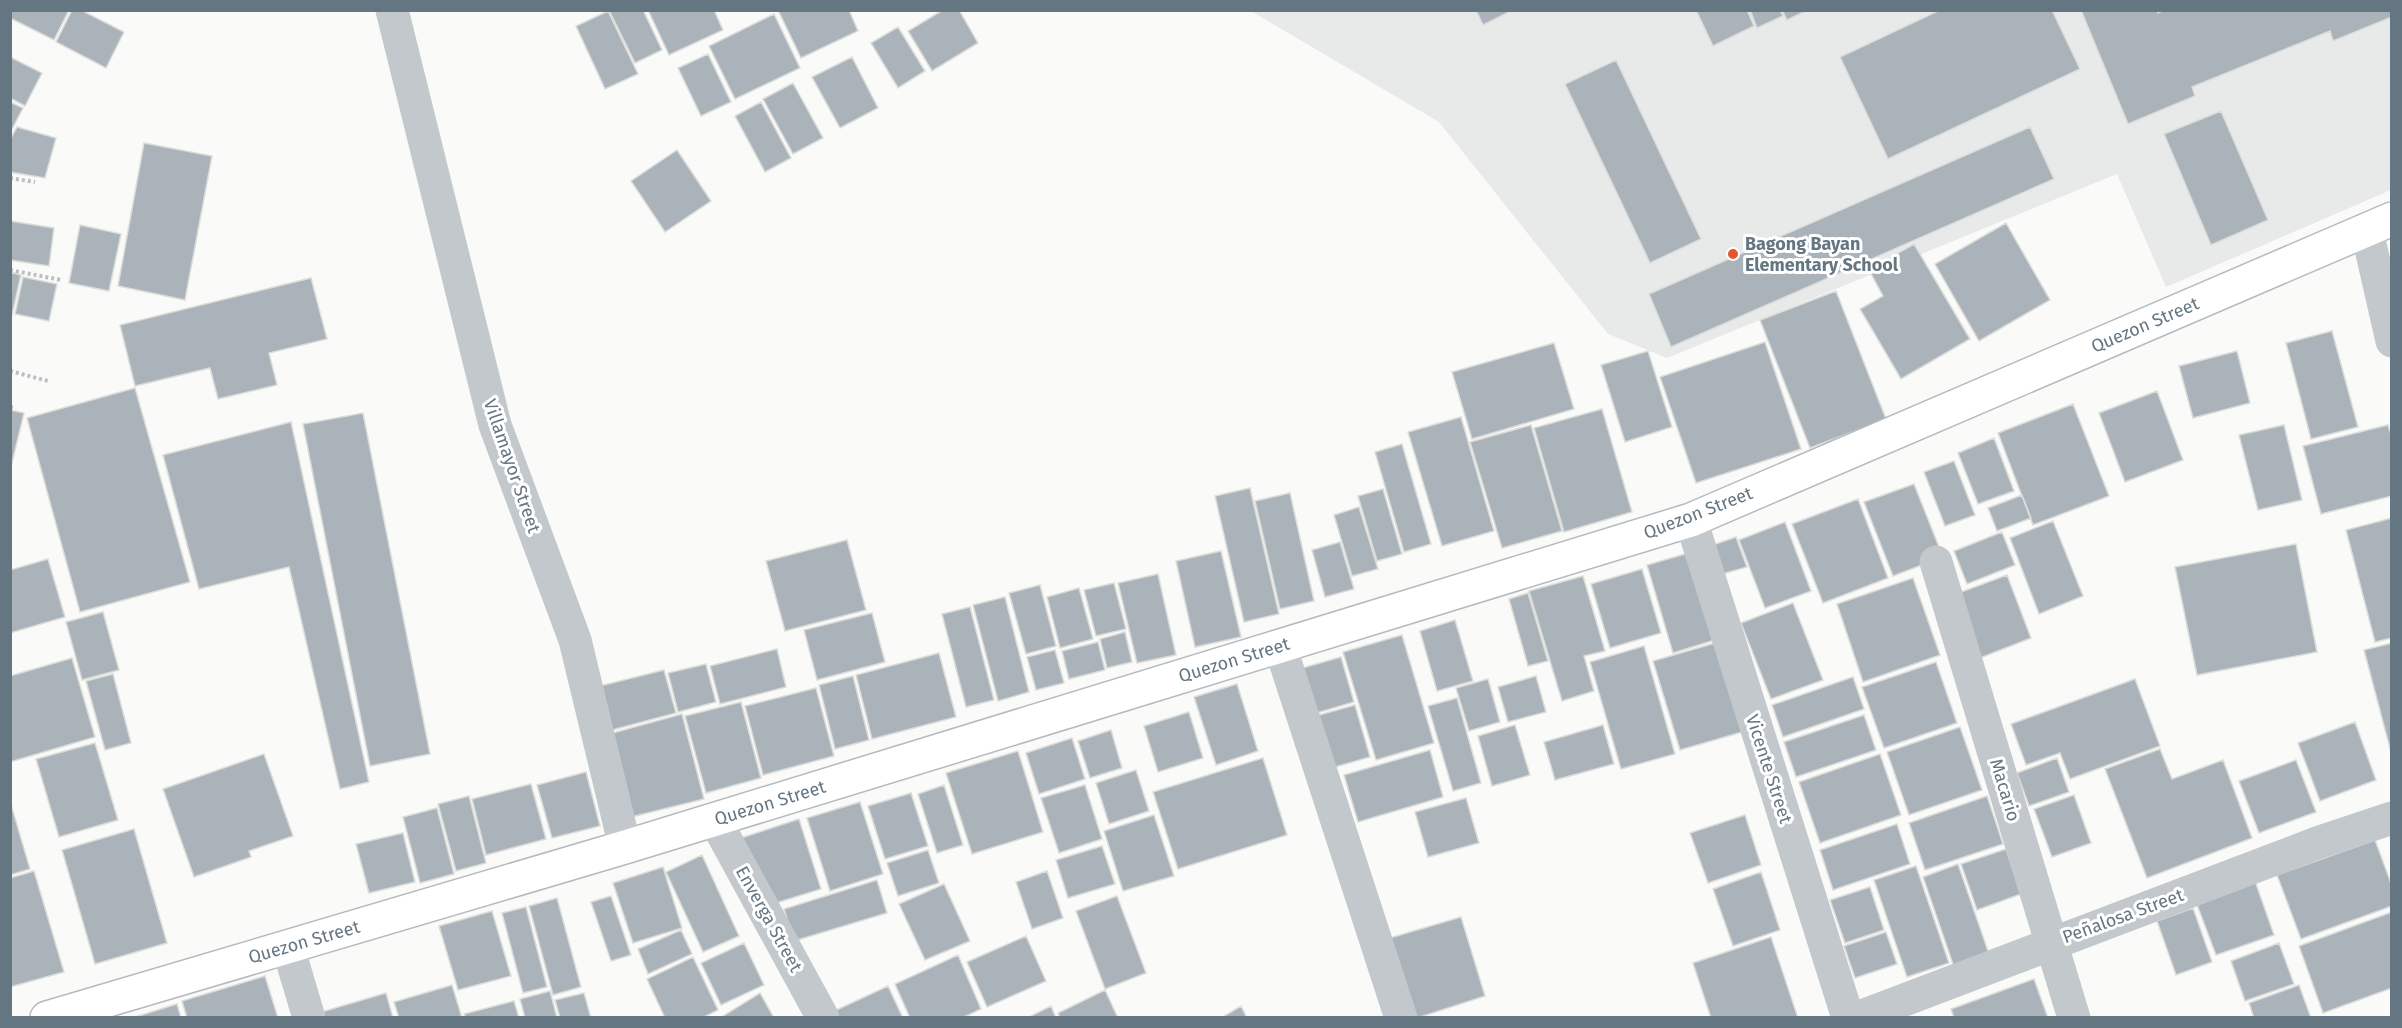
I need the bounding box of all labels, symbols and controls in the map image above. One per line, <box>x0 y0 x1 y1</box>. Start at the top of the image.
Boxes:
place label: Bagong Bayan Elementary School <box>1745 233 1899 276</box>
marker: Bagong Bayan Elementary School <box>1726 247 1740 261</box>
street label: Quezon Street <box>2088 292 2203 358</box>
street label: Villamayor Street <box>479 396 545 536</box>
street label: Quezon Street <box>1640 482 1756 544</box>
street label: Quezon Street <box>1176 633 1293 687</box>
street label: Vicente Street <box>1741 712 1797 827</box>
street label: Macario <box>1985 756 2025 824</box>
street label: Quezon Street <box>712 776 829 830</box>
street label: Enverga Street <box>731 862 807 976</box>
street label: Peñalosa Street <box>2059 884 2187 948</box>
street label: Quezon Street <box>246 915 363 968</box>

